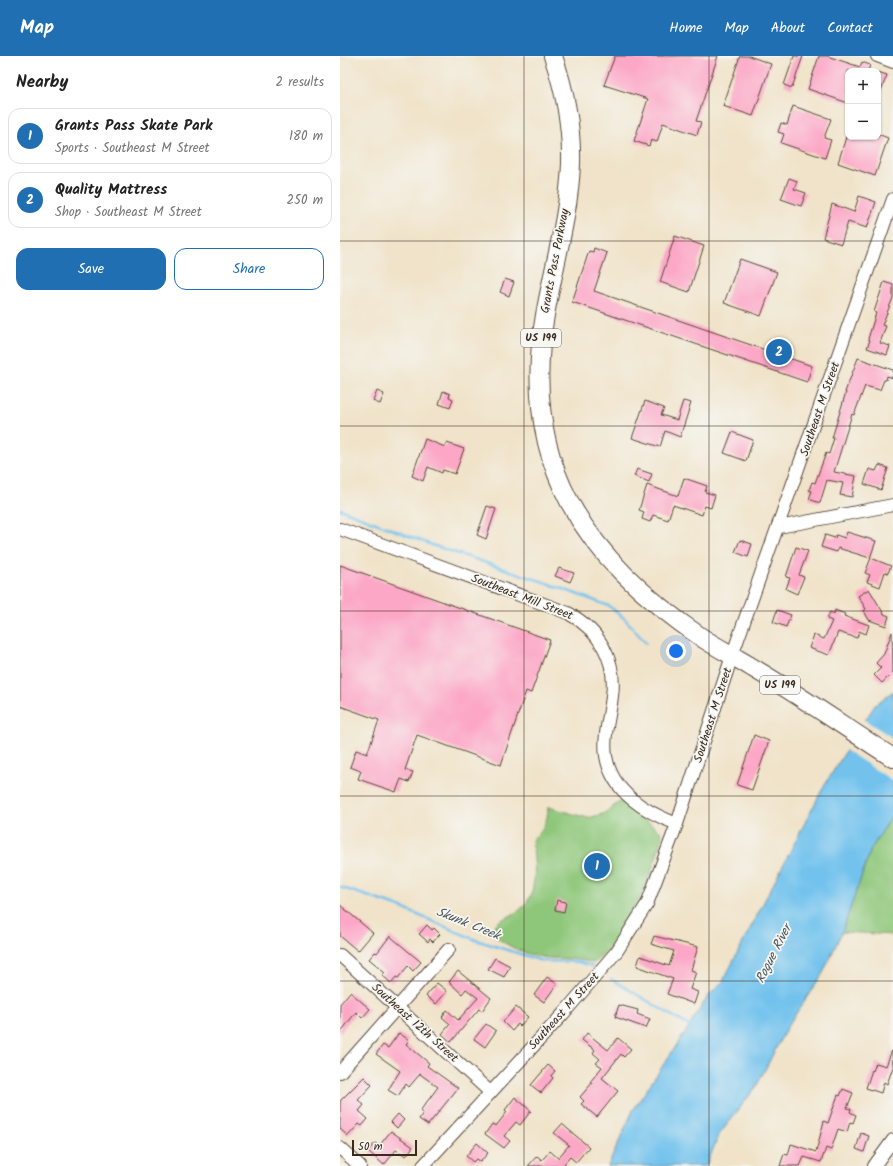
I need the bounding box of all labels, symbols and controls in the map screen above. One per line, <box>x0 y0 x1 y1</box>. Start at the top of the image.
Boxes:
text: Map <box>20 13 54 43</box>
text: Home <box>669 17 703 39</box>
text: Map <box>725 17 749 39</box>
text: About <box>771 17 805 39</box>
text: Contact <box>827 17 873 39</box>
map controls <box>845 68 881 140</box>
button: + <box>845 68 881 104</box>
text: Nearby <box>16 69 68 96</box>
text: 2 results <box>276 72 324 93</box>
button: − <box>845 104 881 140</box>
text: Grants Pass Skate Park <box>55 114 212 138</box>
text: 1 <box>28 126 32 147</box>
text: 180 m <box>289 126 323 147</box>
text: Sports · Southeast M Street <box>55 138 210 159</box>
text: Quality Mattress <box>55 178 167 202</box>
text: 2 <box>26 190 34 211</box>
text: 250 m <box>286 190 323 211</box>
text: Shop · Southeast M Street <box>55 202 202 223</box>
street label: Grants Pass Parkway <box>536 207 575 315</box>
button: Save <box>16 248 166 290</box>
button: Share <box>174 248 324 290</box>
road number: US 199 <box>521 329 561 347</box>
pin: 2 <box>766 337 792 367</box>
street label: Southeast M Street <box>795 359 845 459</box>
street label: Southeast Mill Street <box>468 569 576 625</box>
your location <box>666 641 686 661</box>
street label: Southeast M Street <box>689 665 737 765</box>
road number: US 199 <box>760 676 800 694</box>
pin: 1 <box>584 851 610 881</box>
water label: Skunk Creek <box>433 902 505 947</box>
water label: Rogue River <box>750 919 799 987</box>
street label: Southeast M Street <box>524 968 604 1054</box>
street label: Southeast 12th Street <box>367 979 463 1068</box>
scale bar <box>352 1138 417 1157</box>
text: 50 m <box>358 1138 383 1156</box>

